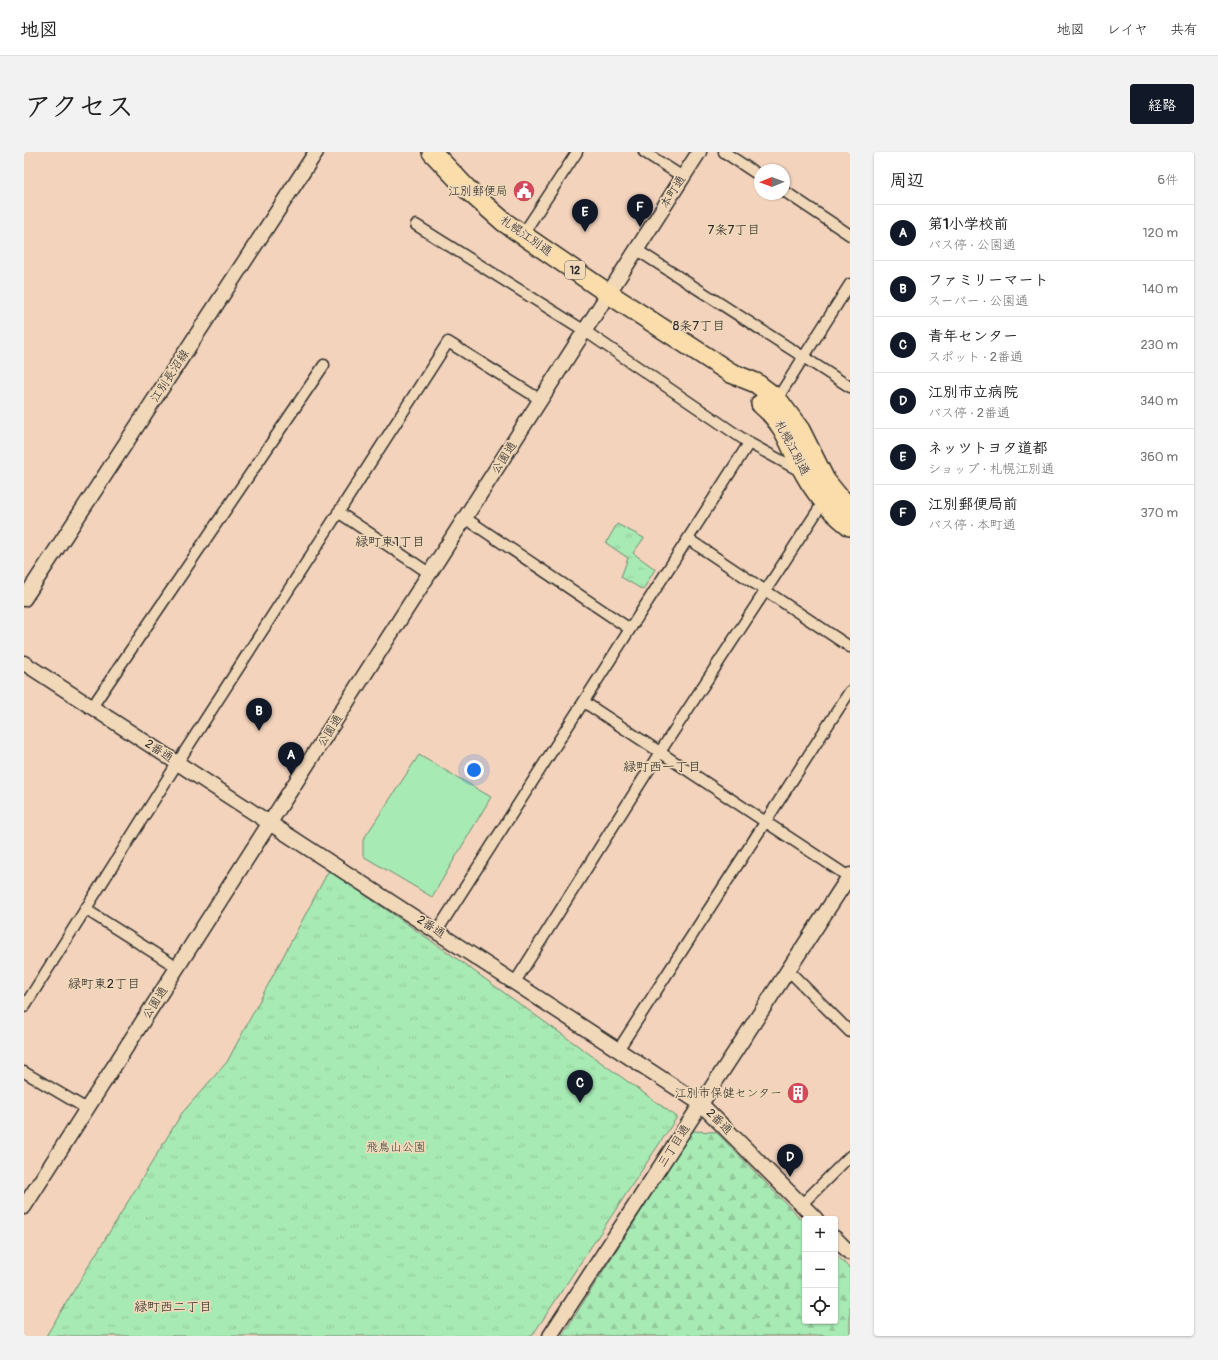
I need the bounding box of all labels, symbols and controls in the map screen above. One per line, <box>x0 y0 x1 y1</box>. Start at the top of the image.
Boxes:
text: 地図 <box>20 18 58 42</box>
text: 地図 <box>1057 21 1085 38</box>
text: レイヤ <box>1107 21 1148 38</box>
text: 共有 <box>1170 21 1198 38</box>
button: 経路 <box>1130 84 1194 124</box>
text: アクセス <box>24 90 134 125</box>
north arrow <box>754 164 790 200</box>
text: 周辺 <box>890 170 924 191</box>
text: 6件 <box>1157 172 1178 188</box>
street label: 本町通 <box>657 173 689 211</box>
public building icon: 江別郵便局 <box>511 178 537 204</box>
place label: 江別郵便局 <box>448 184 508 199</box>
pin: F <box>627 194 653 227</box>
pin: E <box>572 199 598 232</box>
street label: 札幌江別通 <box>497 213 555 259</box>
text: 第1小学校前 <box>928 215 1009 234</box>
district label: 7条7丁目 <box>708 222 760 238</box>
text: A <box>899 225 907 241</box>
text: 120 m <box>1142 225 1178 241</box>
text: バス停 · 公園通 <box>928 237 1016 253</box>
road number: 12 <box>565 261 585 279</box>
text: ファミリーマート <box>928 271 1049 290</box>
text: B <box>899 281 907 297</box>
text: 140 m <box>1142 281 1178 297</box>
text: スーパー · 公園通 <box>928 293 1028 309</box>
district label: 8条7丁目 <box>673 318 725 334</box>
text: 青年センター <box>928 327 1018 346</box>
text: C <box>899 337 907 353</box>
text: 230 m <box>1141 337 1178 353</box>
street label: 江別長沼線 <box>147 347 193 405</box>
text: スポット · 2番通 <box>928 349 1023 365</box>
text: 江別市立病院 <box>928 383 1018 402</box>
text: D <box>899 393 907 409</box>
text: 340 m <box>1140 393 1178 409</box>
text: バス停 · 2番通 <box>928 405 1010 421</box>
street label: 札幌江別通 <box>771 418 813 478</box>
street label: 公園通 <box>488 439 520 477</box>
text: ネッツトヨタ道都 <box>928 439 1047 458</box>
text: E <box>900 449 906 465</box>
text: 360 m <box>1140 449 1178 465</box>
text: ショップ · 札幌江別通 <box>928 461 1054 477</box>
text: 江別郵便局前 <box>928 495 1018 514</box>
text: F <box>899 505 907 521</box>
text: 370 m <box>1141 505 1178 521</box>
text: バス停 · 本町通 <box>928 517 1016 533</box>
district label: 緑町東1丁目 <box>355 534 425 550</box>
pin: B <box>246 698 272 731</box>
street label: 公園通 <box>314 712 346 750</box>
street label: 2番通 <box>142 736 176 766</box>
pin: A <box>278 742 304 775</box>
district label: 緑町西一丁目 <box>623 759 701 775</box>
your location <box>464 760 484 780</box>
street label: 2番通 <box>414 912 448 942</box>
district label: 緑町東2丁目 <box>68 976 140 992</box>
street label: 公園通 <box>139 984 171 1022</box>
pin: C <box>567 1070 593 1103</box>
building icon: 江別市保健センター <box>785 1080 811 1106</box>
place label: 江別市保健センター <box>674 1086 782 1101</box>
street label: 2番通 <box>703 1106 735 1138</box>
street label: 三丁目通 <box>655 1122 693 1170</box>
park label: 飛鳥山公園 <box>366 1140 426 1155</box>
pin: D <box>777 1144 803 1177</box>
map controls <box>802 1216 838 1324</box>
button: + <box>802 1216 838 1252</box>
button: − <box>802 1252 838 1288</box>
button: locate <box>802 1288 838 1324</box>
district label: 緑町西二丁目 <box>134 1299 212 1315</box>

